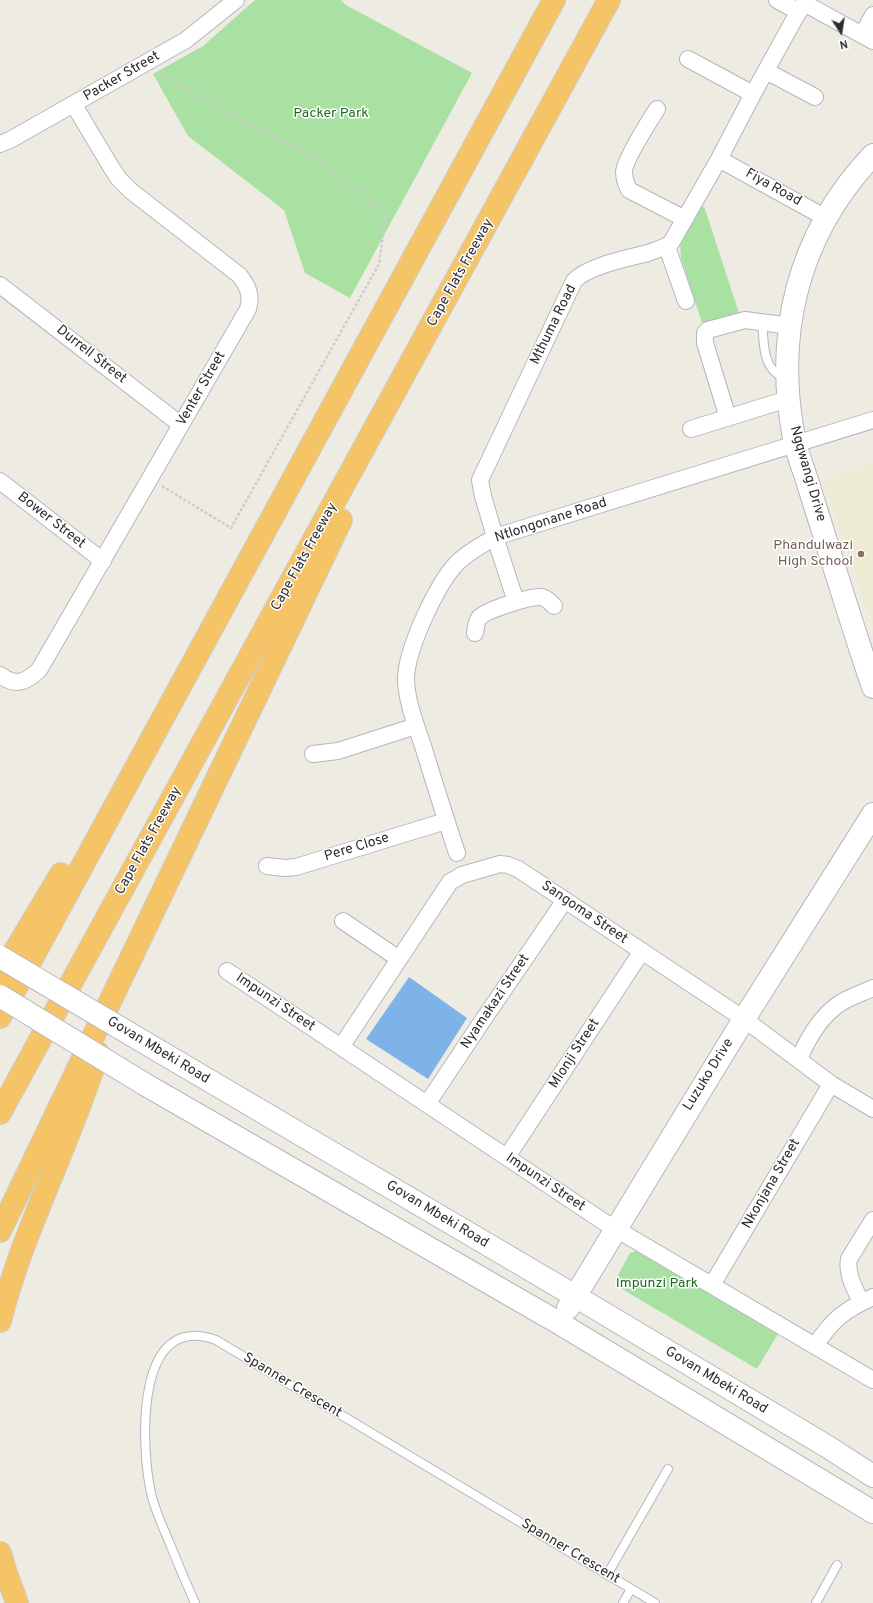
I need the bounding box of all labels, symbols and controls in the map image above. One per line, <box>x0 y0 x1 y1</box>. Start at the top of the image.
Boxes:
north arrow <box>821 12 861 52</box>
text: N <box>838 36 849 51</box>
street label: Packer Street <box>81 48 163 106</box>
park label: Packer Park <box>293 106 369 122</box>
street label: Fiya Road <box>742 166 804 210</box>
street label: Cape Flats Freeway <box>424 216 498 330</box>
street label: Mthuma Road <box>527 282 581 368</box>
street label: Durrell Street <box>52 322 130 388</box>
street label: Venter Street <box>174 349 230 429</box>
street label: Ngqwangi Drive <box>785 424 829 524</box>
street label: Bower Street <box>14 489 88 553</box>
street label: Ntlongonane Road <box>493 495 609 547</box>
street label: Cape Flats Freeway <box>268 500 342 614</box>
place label: Phandulwazi High School <box>773 538 853 570</box>
marker: Phandulwazi High School <box>856 549 866 559</box>
street label: Cape Flats Freeway <box>112 784 186 898</box>
street label: Pere Close <box>323 830 391 866</box>
street label: Sangoma Street <box>538 878 630 948</box>
street label: Nyamakazi Street <box>458 951 534 1053</box>
street label: Impunzi Street <box>232 970 318 1036</box>
street label: Govan Mbeki Road <box>104 1014 212 1088</box>
street label: Mlonji Street <box>546 1016 604 1092</box>
street label: Luzuko Drive <box>680 1036 738 1114</box>
street label: Nkonjana Street <box>739 1136 805 1232</box>
street label: Impunzi Street <box>502 1150 588 1216</box>
street label: Govan Mbeki Road <box>383 1178 491 1252</box>
park label: Impunzi Park <box>616 1276 698 1292</box>
street label: Govan Mbeki Road <box>662 1344 770 1418</box>
street label: Spanner Crescent <box>240 1350 344 1422</box>
street label: Spanner Crescent <box>518 1516 622 1588</box>

